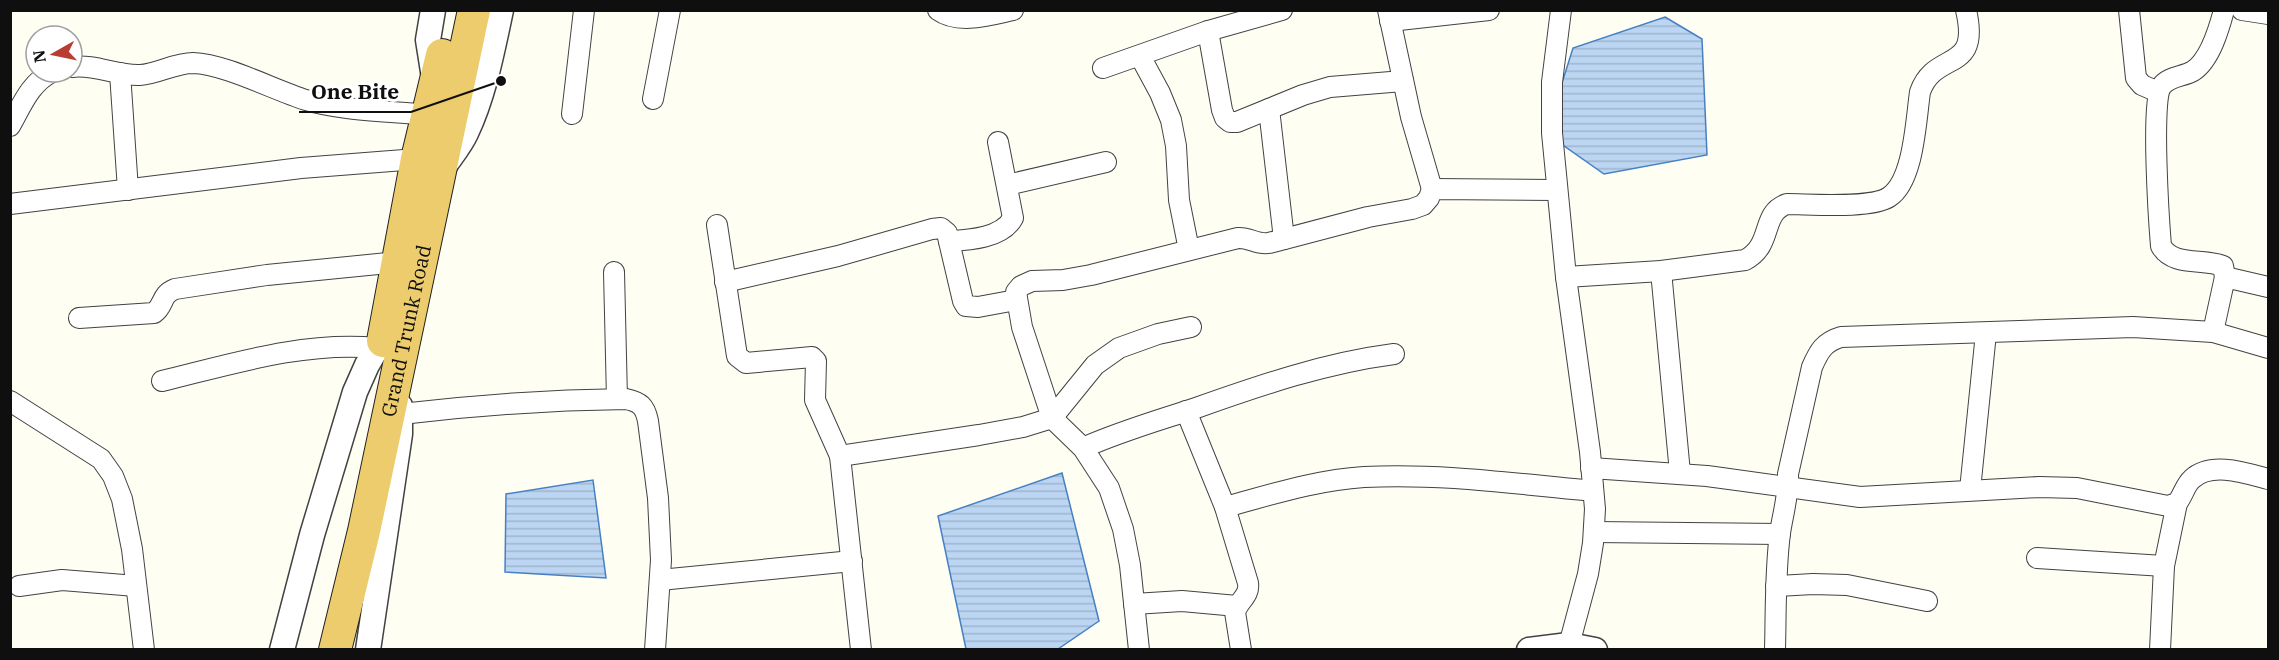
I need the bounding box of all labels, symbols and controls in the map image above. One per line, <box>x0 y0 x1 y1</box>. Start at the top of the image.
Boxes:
north arrow <box>24 24 84 84</box>
text: N <box>28 49 50 64</box>
callout: One Bite <box>299 73 411 112</box>
text: One Bite <box>311 77 399 105</box>
street label: Grand Trunk Road <box>374 242 437 419</box>

